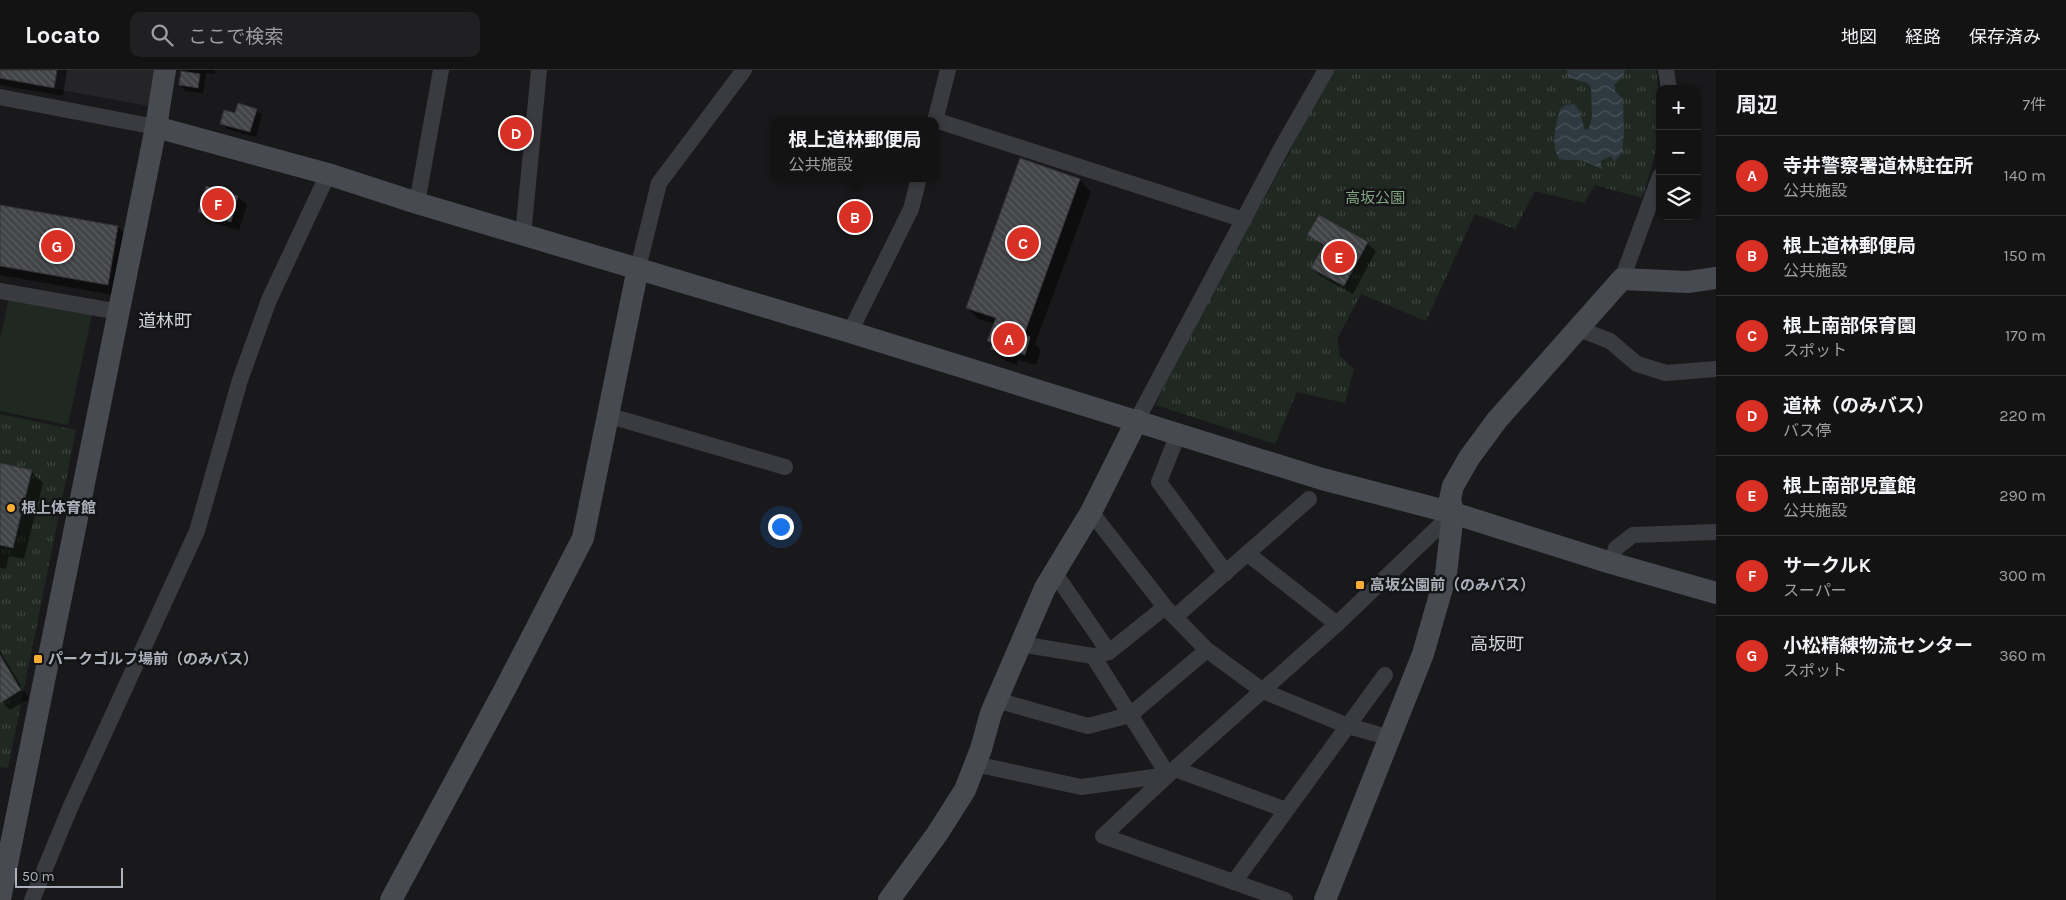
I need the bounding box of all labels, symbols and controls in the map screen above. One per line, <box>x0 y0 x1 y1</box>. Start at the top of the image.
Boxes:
search box <box>130 12 480 57</box>
text: Locato <box>25 21 100 49</box>
icon: search <box>148 21 176 49</box>
text: ここで検索 <box>188 26 283 48</box>
text: 地図 <box>1841 26 1877 48</box>
text: 経路 <box>1905 26 1941 48</box>
text: 保存済み <box>1969 26 2041 48</box>
map controls <box>1656 85 1701 220</box>
button: + <box>1656 85 1701 130</box>
text: 周辺 <box>1736 93 1778 117</box>
text: 7件 <box>2022 95 2046 114</box>
pin: D <box>500 114 532 152</box>
popup <box>771 117 939 182</box>
text: 根上道林郵便局 <box>788 129 922 151</box>
button: − <box>1656 130 1701 175</box>
text: 公共施設 <box>788 155 853 174</box>
text: 寺井警察署道林駐在所 <box>1783 155 1973 177</box>
text: A <box>1747 166 1757 185</box>
text: 140 m <box>2004 166 2046 185</box>
button: layers <box>1656 175 1701 220</box>
text: 公共施設 <box>1783 181 1847 200</box>
pin: F <box>202 185 234 223</box>
park label: 高坂公園 <box>1345 189 1405 207</box>
pin: B <box>839 198 871 236</box>
pin: C <box>1007 224 1039 262</box>
pin: G <box>41 227 73 265</box>
text: 根上道林郵便局 <box>1783 235 1916 257</box>
pin: E <box>1323 238 1355 276</box>
text: B <box>1747 246 1757 265</box>
text: 150 m <box>2003 246 2046 265</box>
text: 公共施設 <box>1783 261 1847 280</box>
district label: 道林町 <box>138 310 192 332</box>
text: 根上南部保育園 <box>1783 315 1916 337</box>
pin: A <box>993 320 1025 358</box>
text: C <box>1747 326 1757 345</box>
text: 170 m <box>2005 326 2046 345</box>
text: スポット <box>1783 341 1847 360</box>
text: 道林（のみバス） <box>1783 395 1935 417</box>
text: D <box>1747 406 1757 425</box>
text: 220 m <box>1999 406 2046 425</box>
text: バス停 <box>1783 421 1831 440</box>
text: 根上南部児童館 <box>1783 475 1916 497</box>
text: E <box>1747 486 1757 505</box>
text: 290 m <box>1999 486 2046 505</box>
place label: 根上体育館 <box>21 499 96 517</box>
text: 公共施設 <box>1783 501 1847 520</box>
marker: 根上体育館 <box>5 502 17 514</box>
your location <box>768 514 794 540</box>
text: サークルK <box>1783 555 1871 577</box>
text: F <box>1748 566 1756 585</box>
text: 300 m <box>1999 566 2046 585</box>
place label: 高坂公園前（のみバス） <box>1370 576 1535 594</box>
marker: 高坂公園前（のみバス） <box>1354 579 1366 591</box>
text: スーパー <box>1783 581 1847 600</box>
district label: 高坂町 <box>1470 633 1524 655</box>
text: 小松精練物流センター <box>1783 635 1973 657</box>
text: G <box>1747 646 1757 665</box>
text: 360 m <box>1999 646 2046 665</box>
place label: パークゴルフ場前（のみバス） <box>48 650 258 668</box>
marker: パークゴルフ場前（のみバス） <box>32 653 44 665</box>
text: スポット <box>1783 661 1847 680</box>
scale bar <box>15 865 122 888</box>
text: 50 m <box>22 868 55 885</box>

